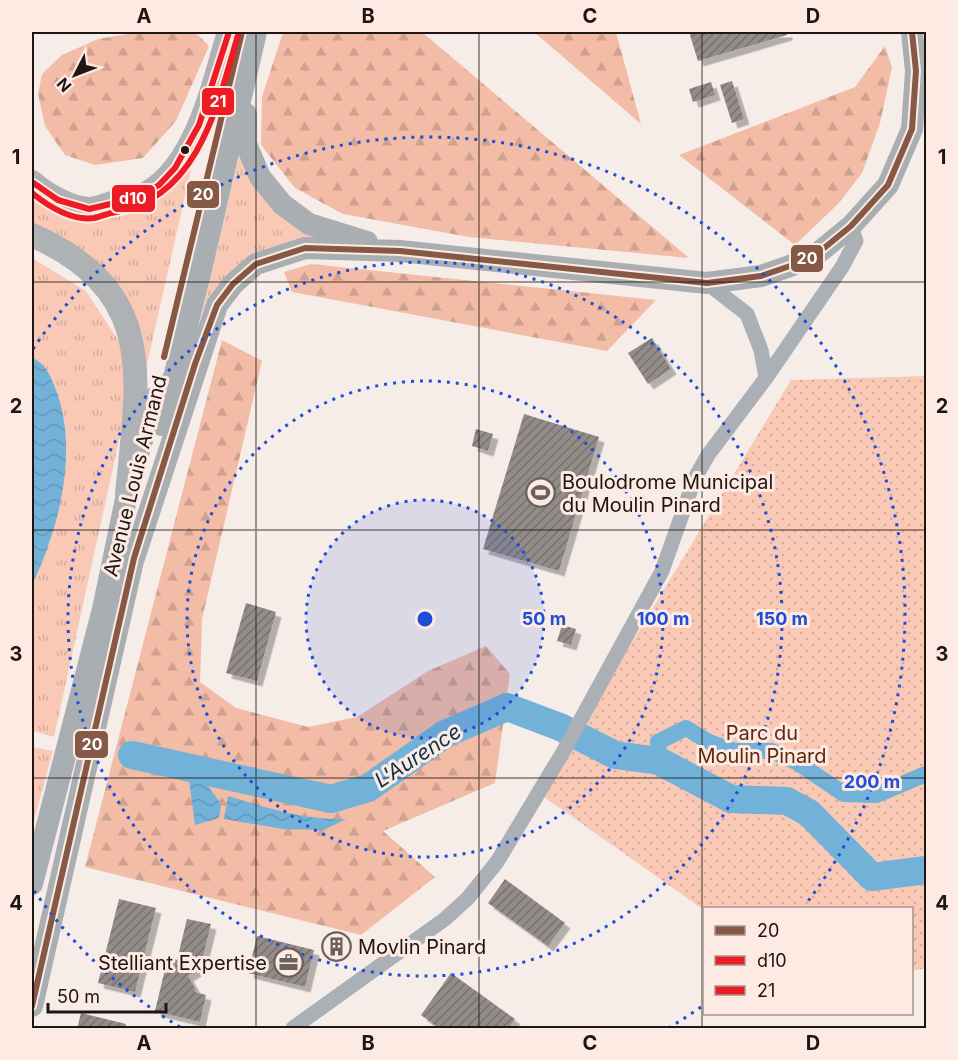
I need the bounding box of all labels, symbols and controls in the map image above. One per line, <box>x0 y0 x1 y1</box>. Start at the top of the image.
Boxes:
text: A <box>137 4 152 28</box>
text: B <box>361 4 375 28</box>
text: C <box>583 4 597 28</box>
text: D <box>806 4 820 28</box>
north arrow <box>45 45 105 105</box>
text: N <box>52 74 75 96</box>
line badge: 21 <box>201 87 235 116</box>
text: 21 <box>210 91 226 111</box>
unlabelled marker <box>179 144 191 156</box>
text: 1 <box>12 145 20 169</box>
text: 1 <box>938 145 946 169</box>
line badge: 20 <box>186 180 220 209</box>
line badge: d10 <box>111 184 156 213</box>
text: 20 <box>193 184 214 204</box>
text: d10 <box>119 188 147 208</box>
line badge: 20 <box>790 244 824 273</box>
text: 20 <box>797 248 818 268</box>
street label: Avenue Louis Armand <box>98 373 172 579</box>
text: 2 <box>10 394 22 418</box>
text: 2 <box>936 394 948 418</box>
place label: Boulodrome Municipal du Moulin Pinard <box>562 470 773 517</box>
sports icon: Boulodrome Municipal du Moulin Pinard <box>525 477 557 509</box>
text: 50 m <box>522 608 566 629</box>
text: 100 m <box>637 608 689 629</box>
text: 150 m <box>756 608 808 629</box>
centre of rings <box>415 609 435 629</box>
text: 3 <box>10 642 22 666</box>
text: 3 <box>936 642 948 666</box>
water label: L'Aurence <box>370 718 466 793</box>
park label: Parc du Moulin Pinard <box>697 721 827 768</box>
line badge: 20 <box>74 730 109 759</box>
text: 20 <box>82 734 103 754</box>
text: 200 m <box>844 771 900 792</box>
text: 4 <box>9 891 23 915</box>
text: 4 <box>935 891 949 915</box>
legend <box>703 907 913 1015</box>
text: 20 <box>757 920 779 941</box>
building icon: Movlin Pinard <box>321 931 353 963</box>
place label: Movlin Pinard <box>358 935 486 959</box>
office icon: Stelliant Expertise <box>272 947 304 979</box>
text: d10 <box>757 950 787 971</box>
place label: Stelliant Expertise <box>98 951 267 975</box>
scale bar <box>48 976 166 1014</box>
text: 21 <box>757 980 775 1001</box>
text: 50 m <box>57 986 100 1007</box>
text: A <box>137 1031 152 1055</box>
text: B <box>361 1031 375 1055</box>
text: C <box>583 1031 597 1055</box>
text: D <box>806 1031 820 1055</box>

